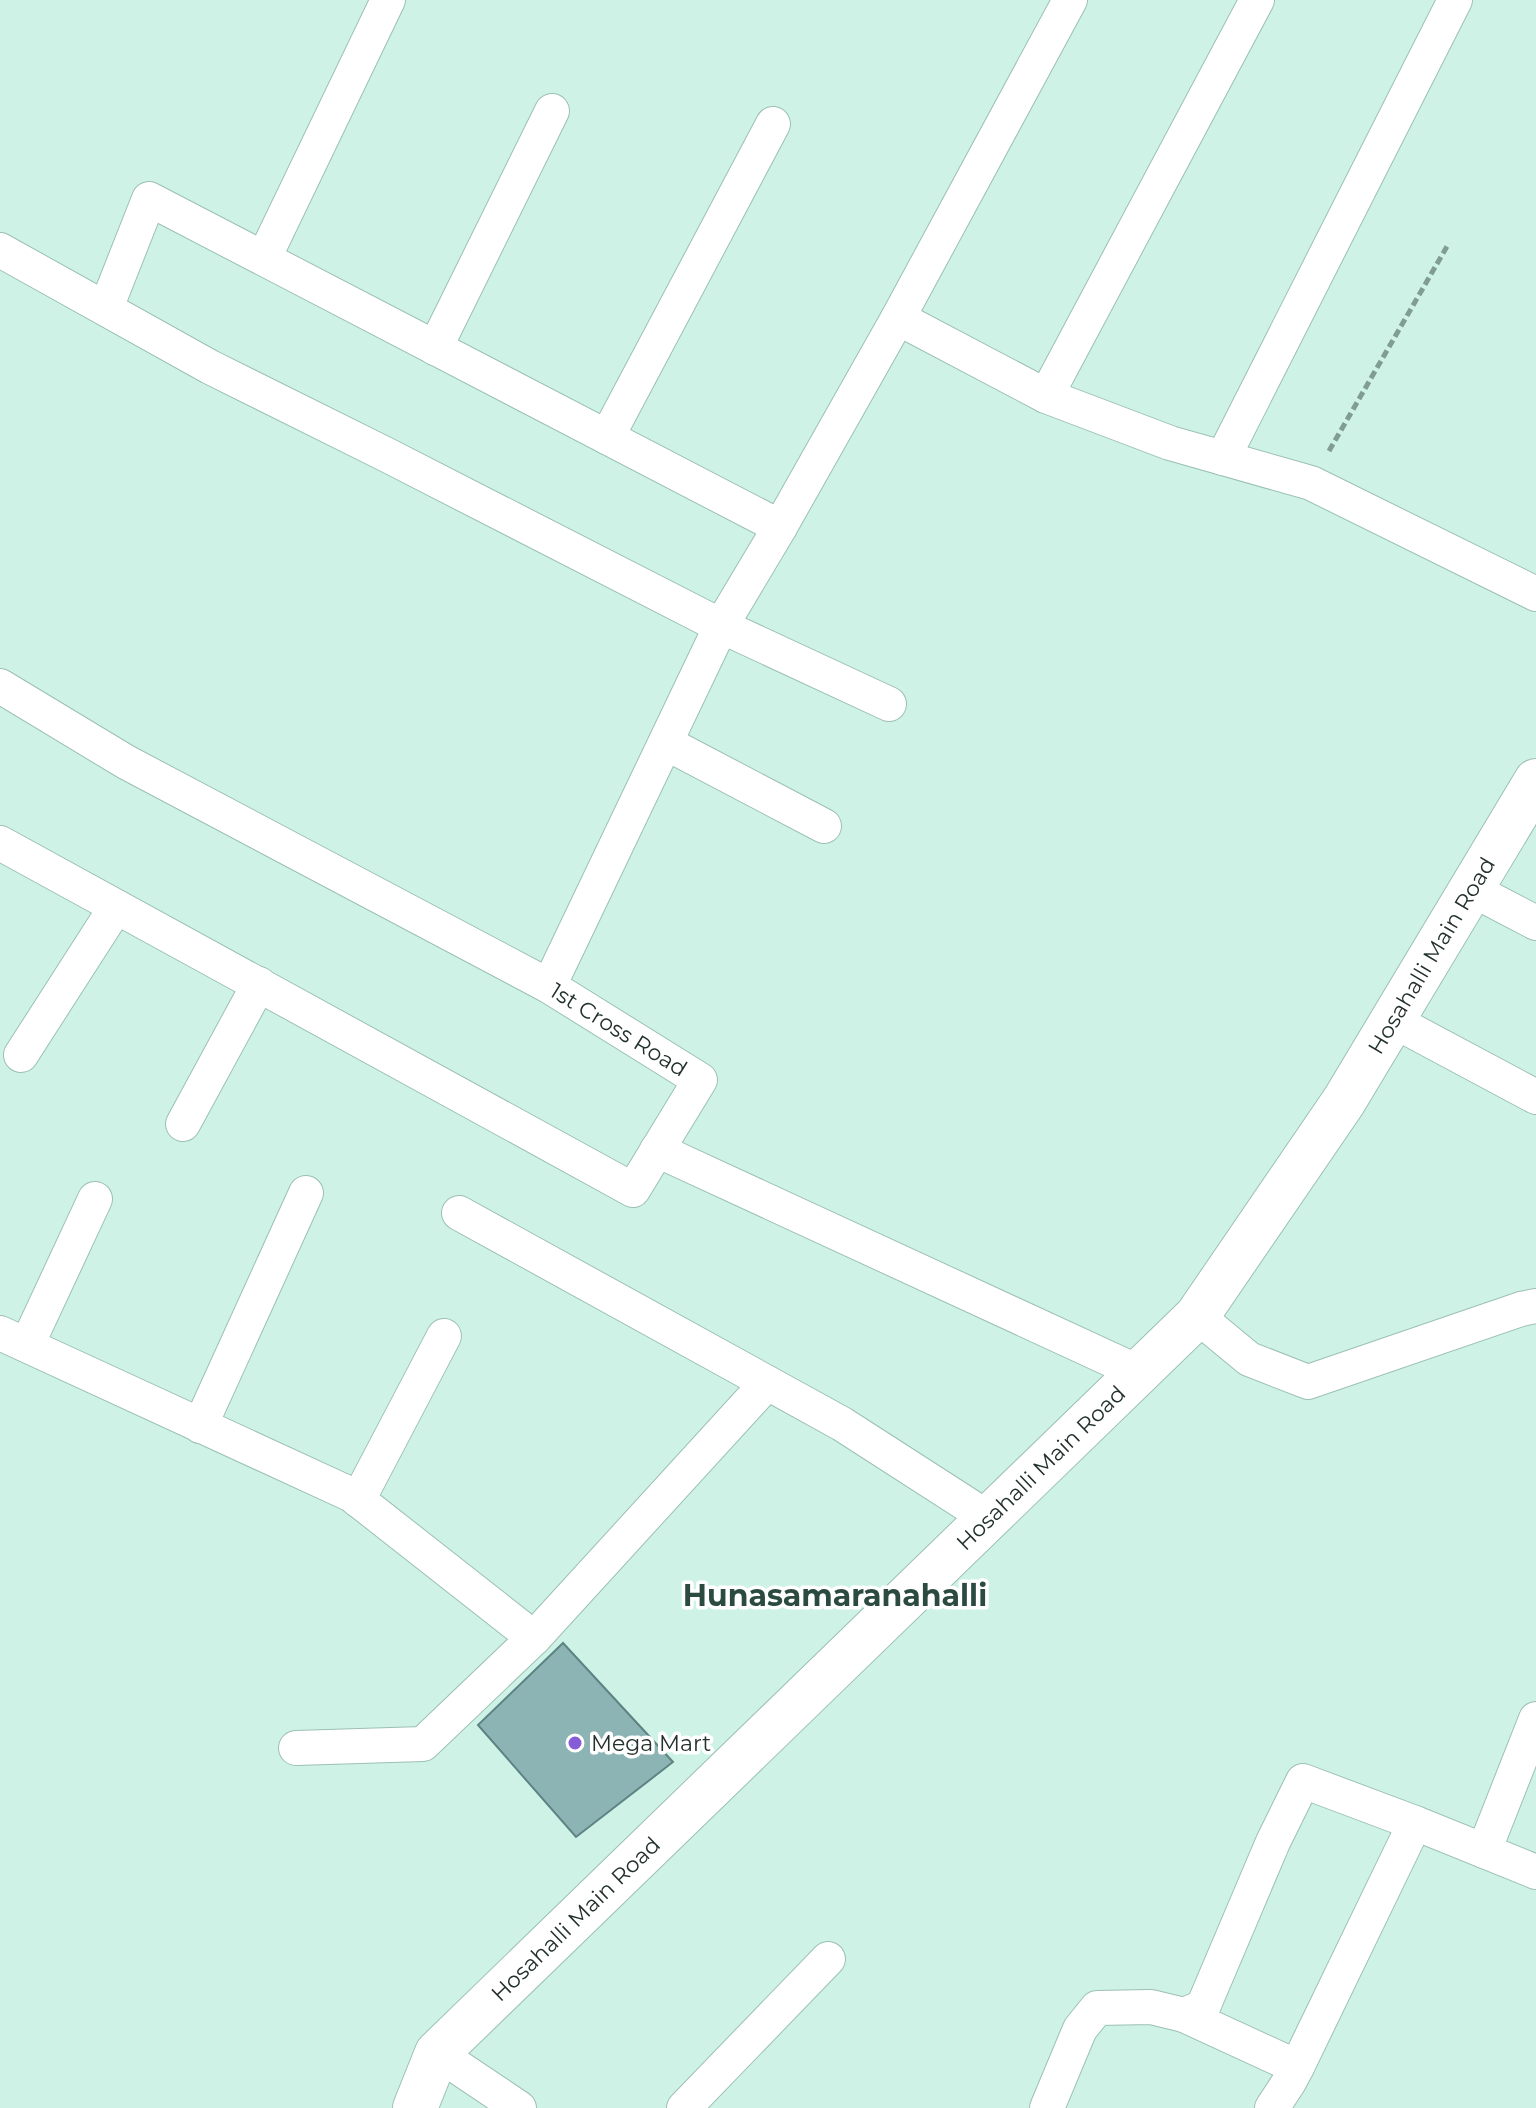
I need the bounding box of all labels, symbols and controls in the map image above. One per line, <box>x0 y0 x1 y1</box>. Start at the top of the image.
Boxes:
street label: Hosahalli Main Road <box>1362 852 1501 1059</box>
street label: 1st Cross Road <box>545 977 692 1083</box>
street label: Hosahalli Main Road <box>951 1380 1131 1556</box>
district label: Hunasamaranahalli <box>683 1577 987 1614</box>
place label: Mega Mart <box>591 1730 711 1757</box>
marker: Mega Mart <box>566 1734 584 1752</box>
street label: Hosahalli Main Road <box>486 1831 666 2007</box>

